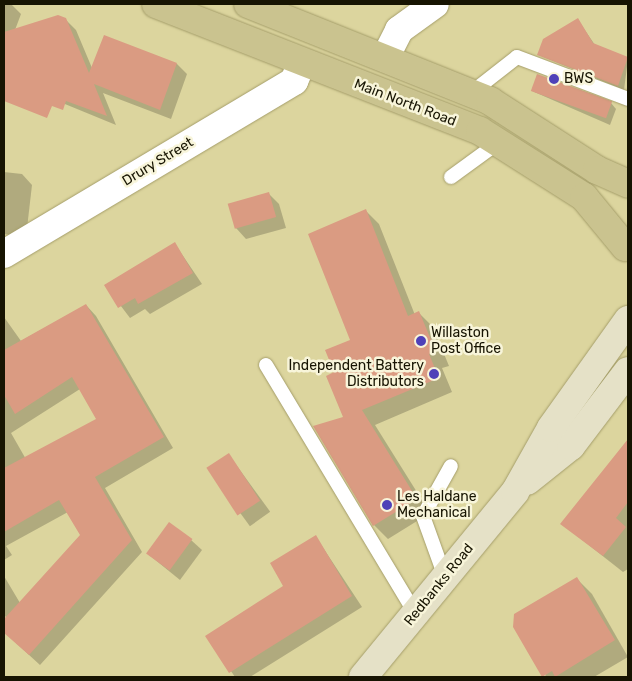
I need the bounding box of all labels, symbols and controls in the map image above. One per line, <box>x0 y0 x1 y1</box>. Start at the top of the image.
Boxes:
place label: BWS <box>564 71 593 87</box>
marker: BWS <box>548 73 560 85</box>
street label: Main North Road <box>352 76 458 130</box>
street label: Drury Street <box>119 134 197 190</box>
place label: Willaston Post Office <box>431 325 501 358</box>
marker: Willaston Post Office <box>415 335 427 347</box>
place label: Independent Battery Distributors <box>289 358 424 391</box>
marker: Independent Battery Distributors <box>428 368 440 380</box>
place label: Les Haldane Mechanical <box>397 489 477 522</box>
marker: Les Haldane Mechanical <box>381 499 393 511</box>
street label: Redbanks Road <box>401 541 477 629</box>

